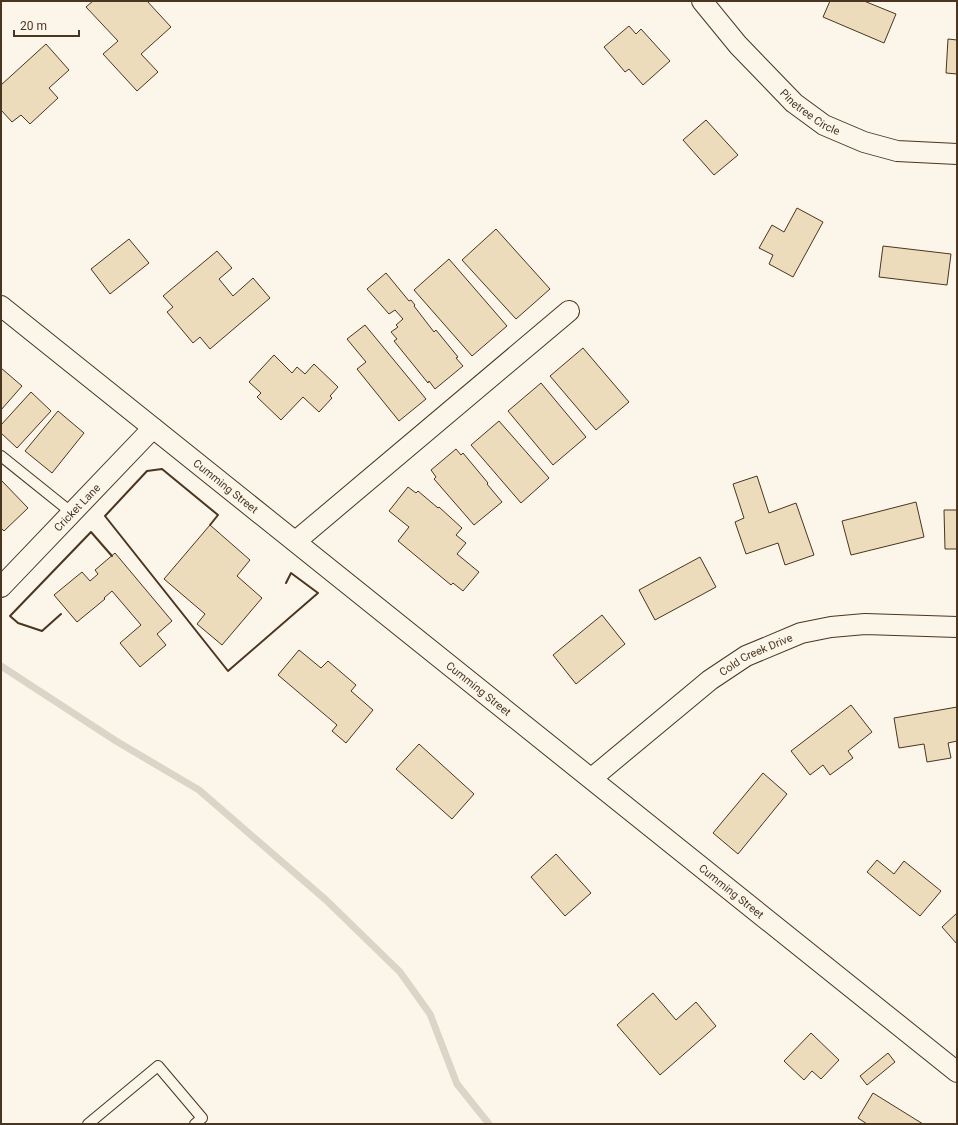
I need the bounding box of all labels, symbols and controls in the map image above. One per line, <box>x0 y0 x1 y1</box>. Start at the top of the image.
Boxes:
scale bar <box>14 12 79 38</box>
text: 20 m <box>20 19 47 33</box>
street label: Pinetree Circle <box>777 87 842 138</box>
street label: Cumming Street <box>190 457 261 517</box>
street label: Cricket Lane <box>52 481 103 534</box>
street label: Cold Creek Drive <box>717 631 795 679</box>
street label: Cumming Street <box>443 659 514 719</box>
street label: Cumming Street <box>696 862 766 922</box>

